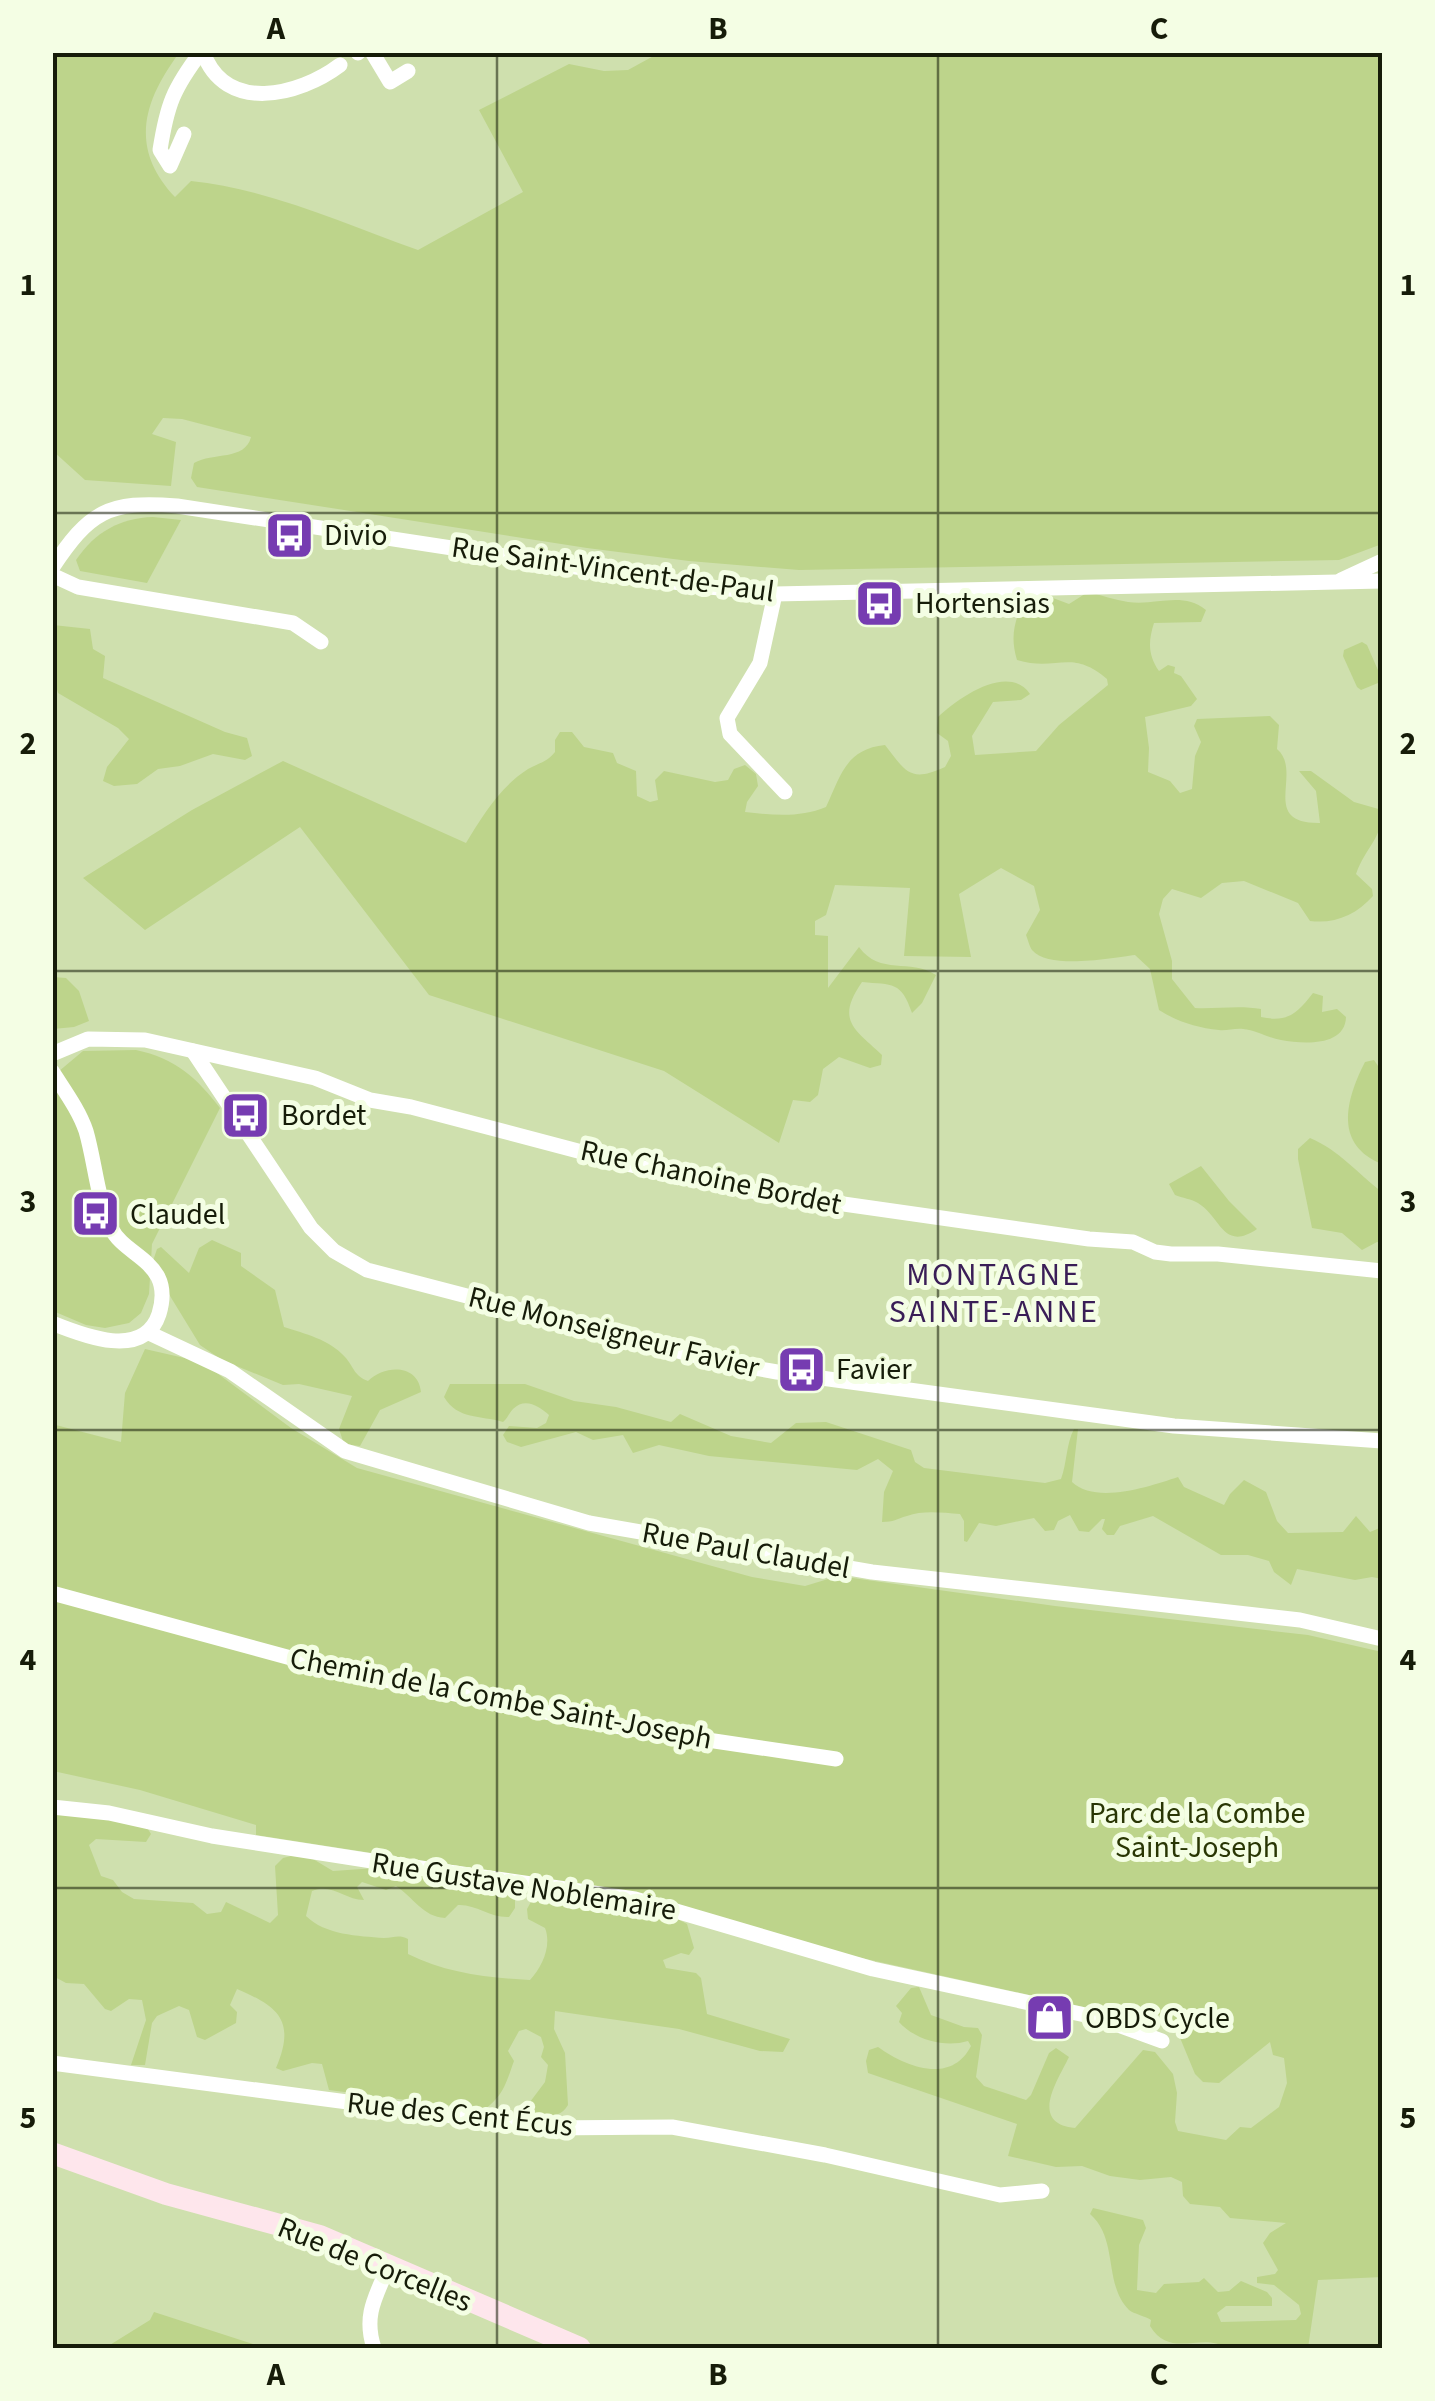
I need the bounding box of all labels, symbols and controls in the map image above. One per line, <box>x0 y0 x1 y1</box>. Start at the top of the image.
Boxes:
text: A <box>266 6 286 52</box>
text: B <box>708 6 728 52</box>
text: C <box>1150 6 1168 52</box>
text: 1 <box>20 262 36 308</box>
text: 1 <box>1400 262 1416 308</box>
bus stop icon: Divio <box>263 509 315 561</box>
place label: Divio <box>324 514 387 557</box>
street label: Rue Saint-Vincent-de-Paul <box>449 526 777 613</box>
bus stop icon: Hortensias <box>854 577 906 629</box>
place label: Hortensias <box>915 582 1050 625</box>
text: 2 <box>20 721 36 767</box>
text: 2 <box>1400 721 1416 767</box>
bus stop icon: Bordet <box>220 1089 272 1141</box>
place label: Bordet <box>281 1094 366 1137</box>
street label: Rue Chanoine Bordet <box>577 1129 845 1226</box>
text: 3 <box>20 1179 36 1225</box>
text: 3 <box>1400 1179 1416 1225</box>
bus stop icon: Claudel <box>69 1188 121 1240</box>
place label: Claudel <box>130 1193 225 1236</box>
district label: MONTAGNE SAINTE-ANNE <box>889 1252 1099 1335</box>
street label: Rue Monseigneur Favier <box>464 1276 764 1390</box>
bus stop icon: Favier <box>775 1343 827 1395</box>
place label: Favier <box>836 1348 912 1391</box>
street label: Rue Paul Claudel <box>639 1511 853 1590</box>
street label: Chemin de la Combe Saint-Joseph <box>286 1636 716 1761</box>
text: 4 <box>20 1637 37 1683</box>
text: 4 <box>1400 1637 1417 1683</box>
park label: Parc de la Combe Saint-Joseph <box>1089 1792 1305 1869</box>
street label: Rue Gustave Noblemaire <box>369 1841 679 1932</box>
shop icon: OBDS Cycle <box>1024 1992 1076 2044</box>
place label: OBDS Cycle <box>1085 1997 1230 2040</box>
street label: Rue des Cent Écus <box>345 2081 575 2148</box>
text: 5 <box>20 2095 36 2141</box>
text: 5 <box>1400 2095 1416 2141</box>
street label: Rue de Corcelles <box>271 2206 478 2323</box>
text: A <box>266 2352 286 2398</box>
text: B <box>708 2352 728 2398</box>
text: C <box>1150 2352 1168 2398</box>

